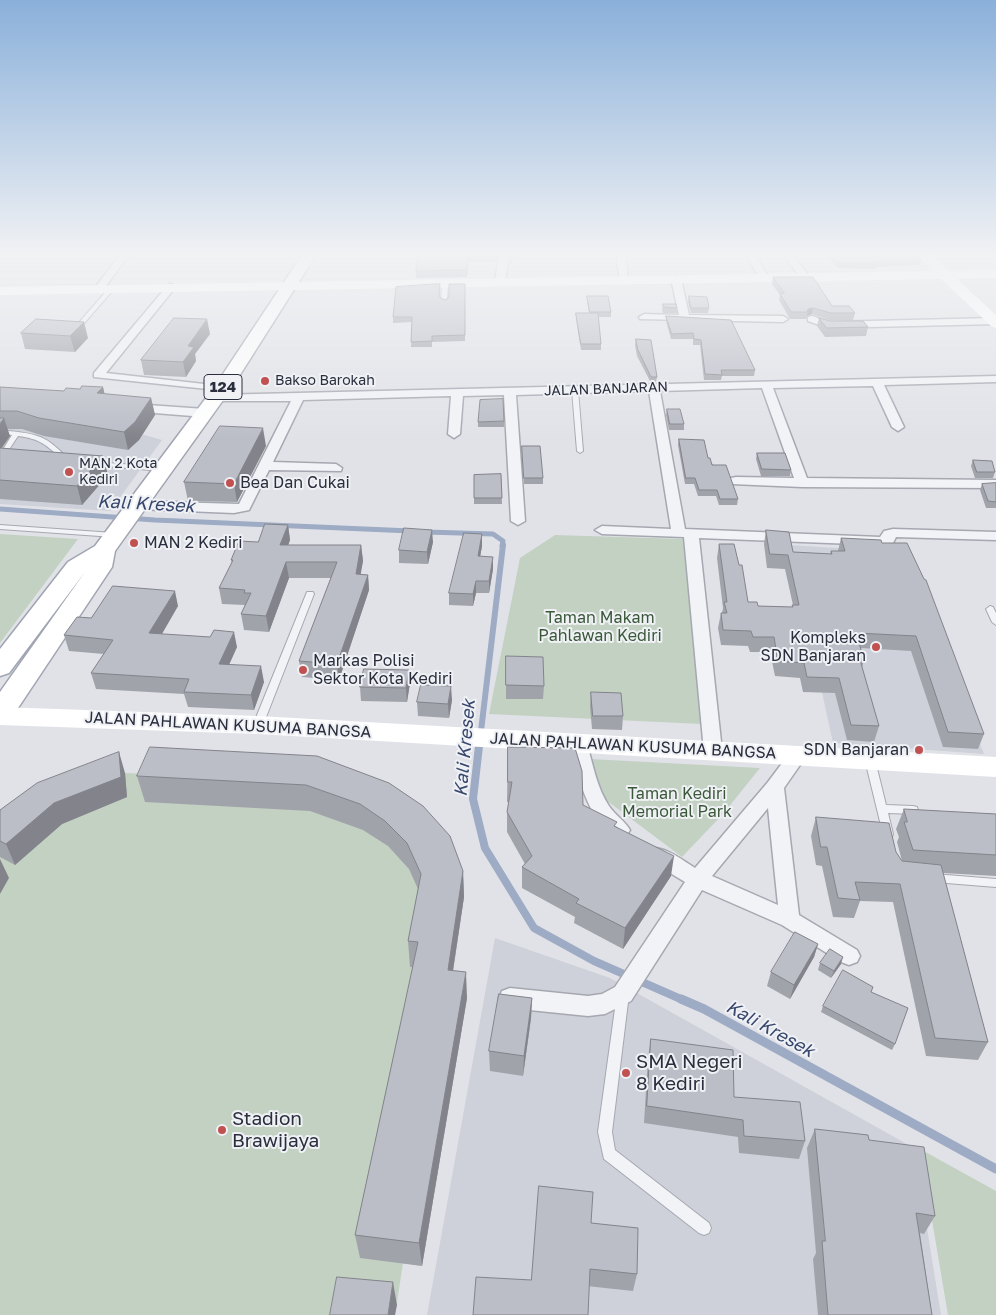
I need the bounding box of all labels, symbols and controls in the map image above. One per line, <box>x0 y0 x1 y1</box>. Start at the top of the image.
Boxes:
place label: Bakso Barokah <box>275 373 375 389</box>
road number: 124 <box>204 374 242 400</box>
marker: Bakso Barokah <box>259 375 271 387</box>
street label: JALAN BANJARAN <box>544 378 668 400</box>
place label: MAN 2 Kota Kediri <box>79 456 157 488</box>
marker: MAN 2 Kota Kediri <box>63 466 75 478</box>
place label: Bea Dan Cukai <box>240 473 350 493</box>
marker: Bea Dan Cukai <box>224 477 236 489</box>
water label: Kali Kresek <box>97 491 195 517</box>
place label: MAN 2 Kediri <box>144 533 243 553</box>
marker: MAN 2 Kediri <box>128 537 140 549</box>
park label: Taman Makam Pahlawan Kediri <box>538 608 662 646</box>
place label: Kompleks SDN Banjaran <box>761 628 866 666</box>
marker: Kompleks SDN Banjaran <box>870 641 882 653</box>
place label: Markas Polisi Sektor Kota Kediri <box>313 651 453 689</box>
marker: Markas Polisi Sektor Kota Kediri <box>297 664 309 676</box>
water label: Kali Kresek <box>450 699 480 797</box>
street label: JALAN PAHLAWAN KUSUMA BANGSA <box>84 708 372 742</box>
street label: JALAN PAHLAWAN KUSUMA BANGSA <box>489 729 777 763</box>
place label: SDN Banjaran <box>804 740 909 760</box>
marker: SDN Banjaran <box>913 744 925 756</box>
park label: Taman Kediri Memorial Park <box>622 784 732 822</box>
water label: Kali Kresek <box>722 996 818 1062</box>
place label: SMA Negeri 8 Kediri <box>636 1051 743 1095</box>
marker: SMA Negeri 8 Kediri <box>620 1067 632 1079</box>
place label: Stadion Brawijaya <box>232 1108 319 1152</box>
marker: Stadion Brawijaya <box>216 1124 228 1136</box>

